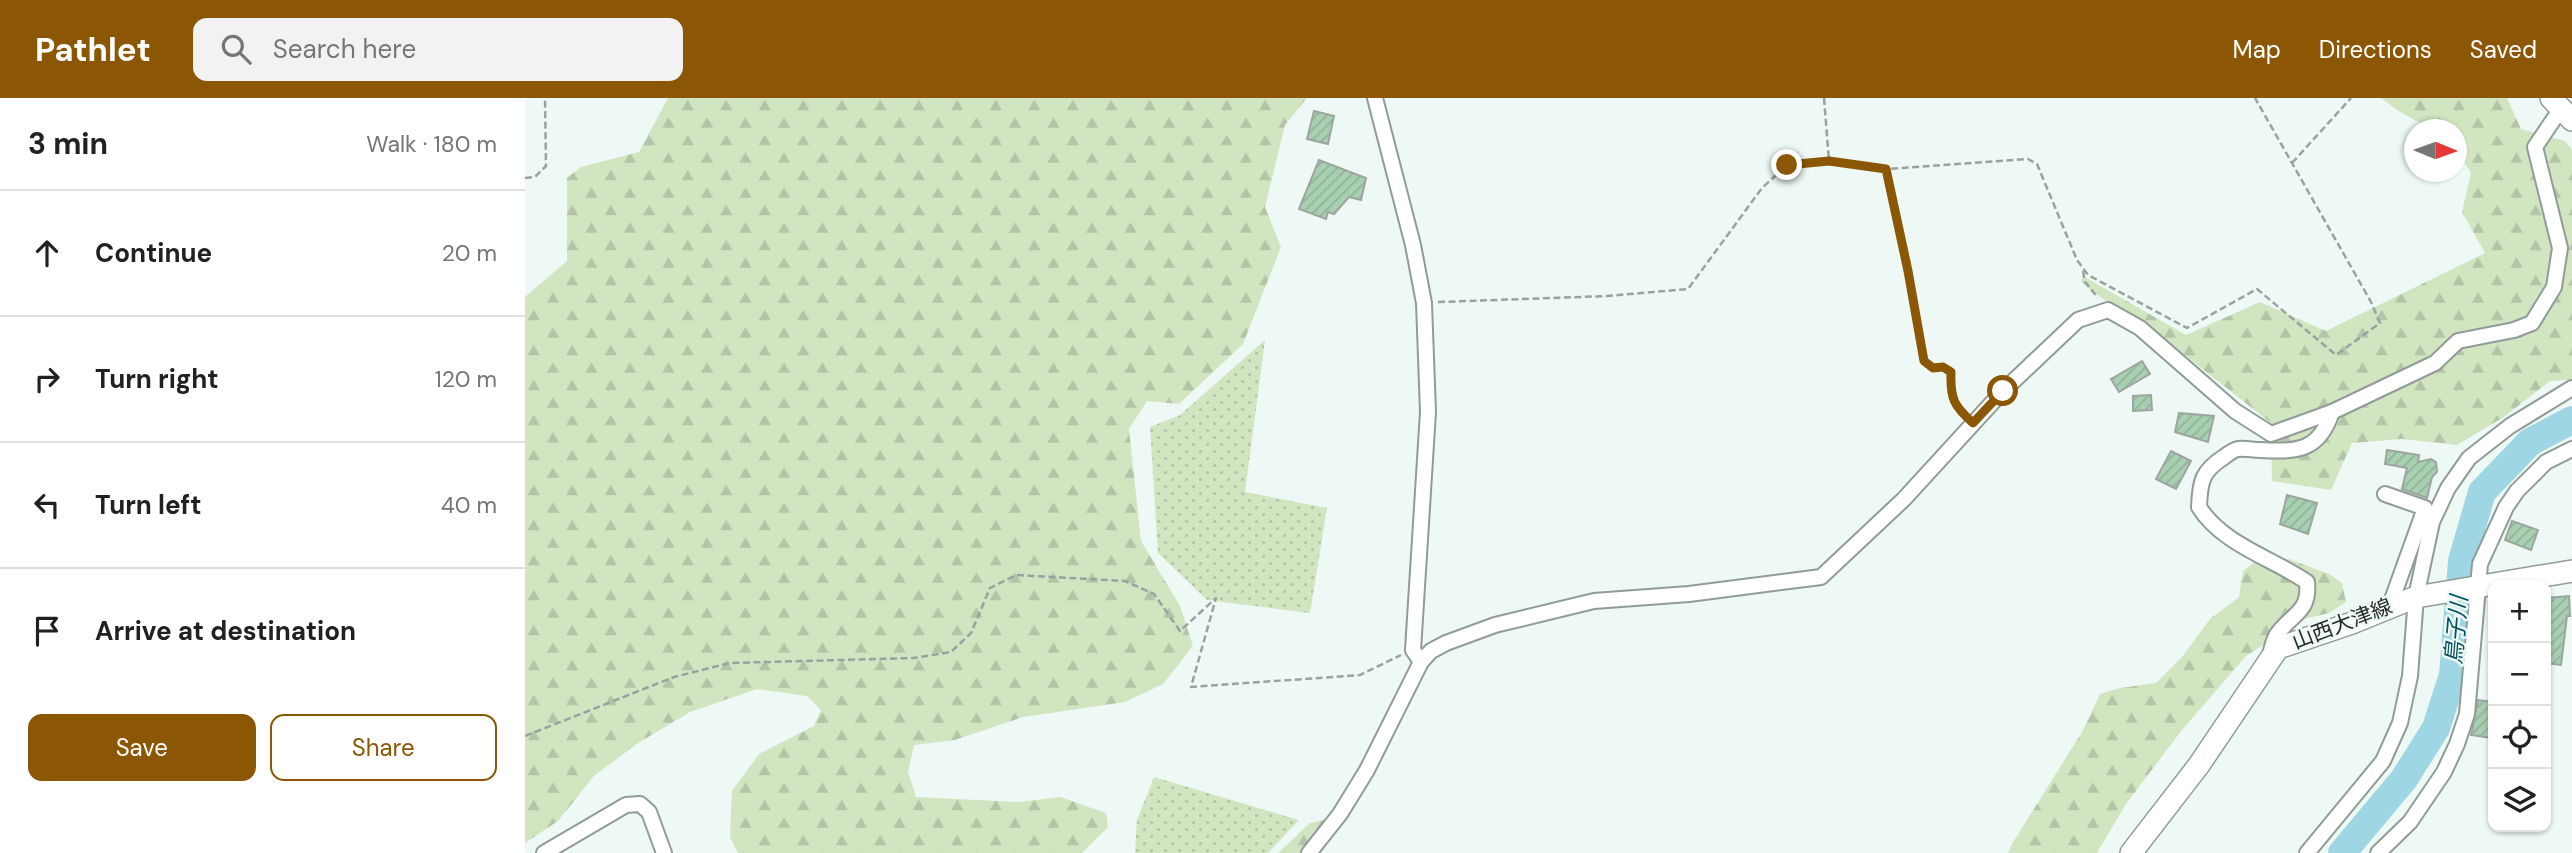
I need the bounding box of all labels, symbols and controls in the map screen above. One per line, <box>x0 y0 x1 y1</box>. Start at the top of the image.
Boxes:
search box <box>193 18 683 81</box>
text: Pathlet <box>35 28 151 71</box>
icon: search <box>217 30 255 68</box>
text: Search here <box>273 32 416 66</box>
text: Map <box>2233 34 2281 65</box>
text: Directions <box>2319 34 2432 65</box>
text: Saved <box>2470 34 2537 65</box>
north arrow <box>2404 119 2467 182</box>
text: 3 min <box>28 124 108 163</box>
text: Walk · 180 m <box>366 129 497 159</box>
route end <box>1771 149 1802 180</box>
icon: ahead <box>28 234 66 272</box>
text: Continue <box>95 236 212 270</box>
text: 20 m <box>442 238 497 268</box>
icon: right <box>28 360 66 398</box>
text: Turn right <box>95 362 219 396</box>
text: 120 m <box>434 364 497 394</box>
route start <box>1987 375 2018 406</box>
icon: left <box>28 486 66 524</box>
text: Turn left <box>95 488 202 522</box>
text: 40 m <box>441 490 497 520</box>
map controls <box>2488 580 2551 832</box>
button: + <box>2488 580 2551 643</box>
water label: 鳥子川 <box>2438 591 2474 666</box>
street label: 山西大津線 <box>2288 592 2396 656</box>
icon: arrive <box>28 612 66 650</box>
text: Arrive at destination <box>95 614 356 648</box>
button: − <box>2488 643 2551 706</box>
button: locate <box>2488 706 2551 769</box>
button: Save <box>28 714 256 781</box>
button: Share <box>270 714 497 781</box>
button: layers <box>2488 769 2551 832</box>

